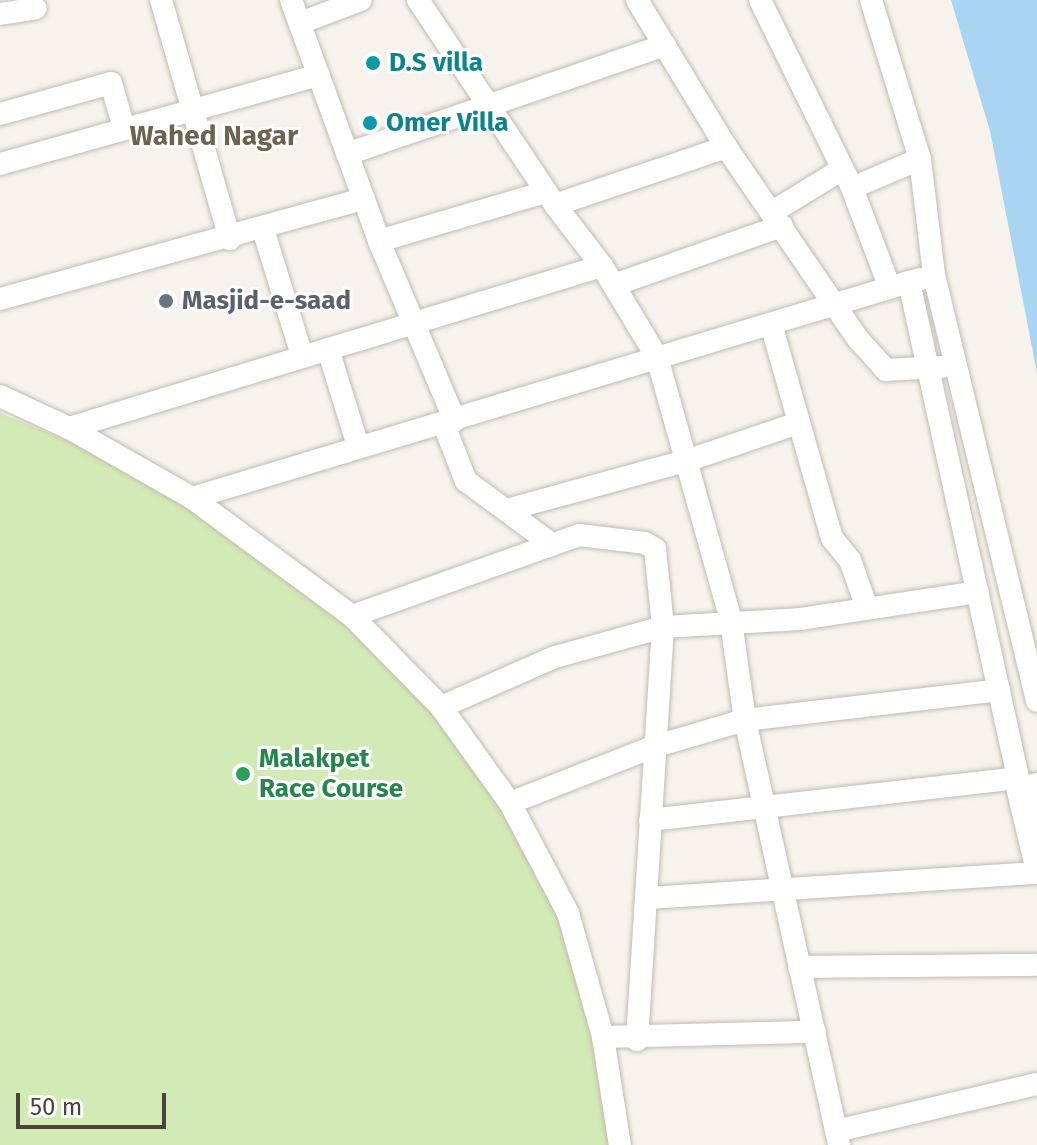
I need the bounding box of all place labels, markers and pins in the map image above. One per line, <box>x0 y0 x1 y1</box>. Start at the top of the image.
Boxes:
place label: D.S villa <box>389 47 483 79</box>
marker: D.S villa <box>364 54 382 72</box>
place label: Omer Villa <box>386 107 509 139</box>
marker: Omer Villa <box>361 114 379 132</box>
place label: Masjid-e-saad <box>182 285 351 317</box>
marker: Masjid-e-saad <box>157 292 175 310</box>
place label: Malakpet Race Course <box>259 743 403 804</box>
marker: Malakpet Race Course <box>234 765 252 783</box>

